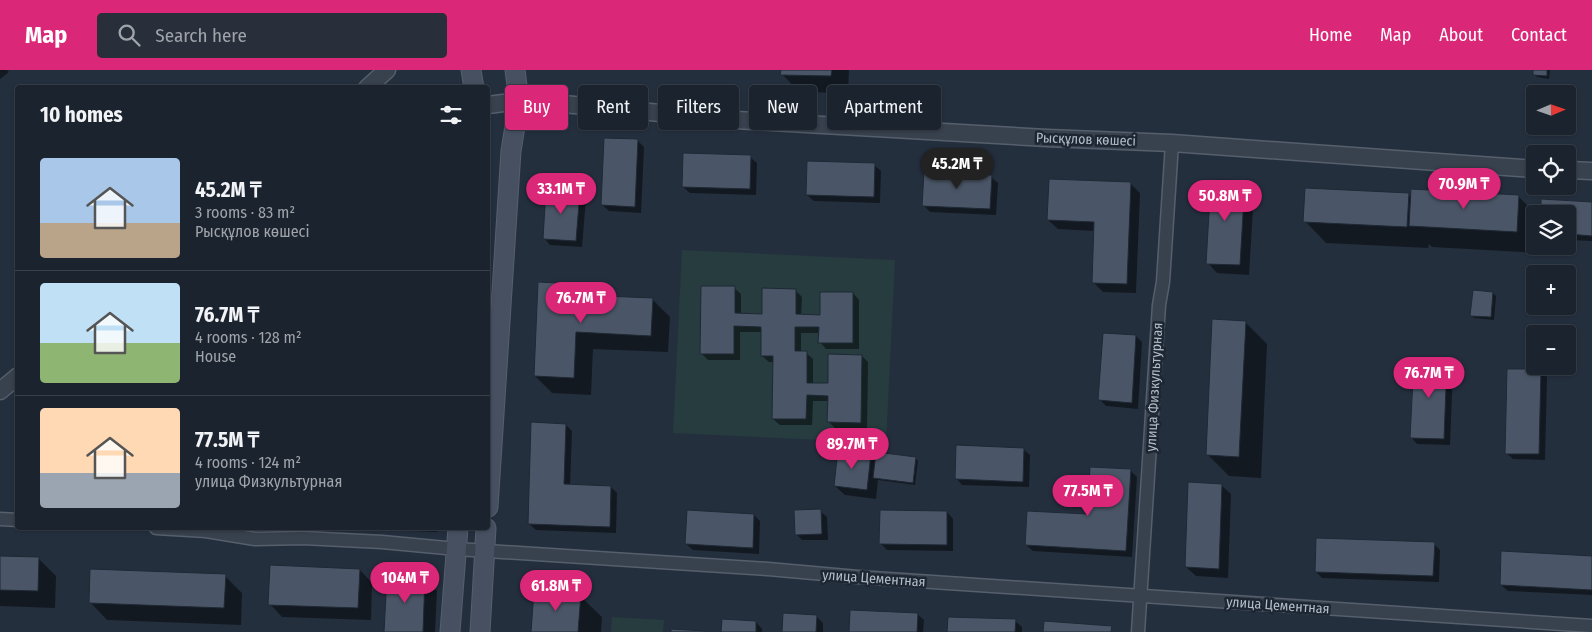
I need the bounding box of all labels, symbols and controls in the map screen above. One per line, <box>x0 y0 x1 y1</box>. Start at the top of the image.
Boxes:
search box <box>97 13 447 58</box>
text: Map <box>25 21 67 49</box>
icon: search <box>115 21 143 49</box>
text: Search here <box>155 24 247 47</box>
text: Home <box>1309 24 1352 46</box>
text: Map <box>1380 24 1411 46</box>
text: About <box>1439 24 1483 46</box>
text: Contact <box>1511 24 1567 46</box>
chip: Buy <box>505 85 568 130</box>
chip: Rent <box>578 85 648 130</box>
chip: Filters <box>658 85 739 130</box>
chip: New <box>749 85 817 130</box>
chip: Apartment <box>827 85 941 130</box>
north arrow <box>1526 85 1576 135</box>
map controls <box>1526 85 1576 375</box>
icon: filters <box>437 101 465 129</box>
text: 10 homes <box>40 102 123 128</box>
street label: Рысқұлов көшесі <box>1036 129 1136 150</box>
button: locate <box>1526 145 1576 195</box>
pin: 45.2M ₸ <box>911 148 1003 190</box>
text: 45.2M ₸ <box>932 154 982 173</box>
pin: 70.9M ₸ <box>1418 168 1510 210</box>
pin: 33.1M ₸ <box>515 172 607 215</box>
text: 70.9M ₸ <box>1439 174 1489 193</box>
text: 45.2M ₸ <box>195 177 261 203</box>
icon: home <box>80 178 140 238</box>
text: 33.1M ₸ <box>537 179 585 198</box>
pin: 50.8M ₸ <box>1179 180 1271 222</box>
text: 50.8M ₸ <box>1199 186 1251 205</box>
text: 3 rooms · 83 m² <box>195 203 295 222</box>
button: layers <box>1526 205 1576 255</box>
text: Рысқұлов көшесі <box>195 222 309 241</box>
button: + <box>1526 265 1576 315</box>
pin: 76.7M ₸ <box>535 282 627 324</box>
text: 76.7M ₸ <box>557 288 605 307</box>
text: 76.7M ₸ <box>195 302 259 328</box>
icon: home <box>80 303 140 363</box>
street label: улица Физкультурная <box>1143 322 1166 452</box>
button: − <box>1526 325 1576 375</box>
text: 4 rooms · 128 m² <box>195 328 302 347</box>
text: House <box>195 347 236 366</box>
pin: 76.7M ₸ <box>1383 356 1475 399</box>
text: 76.7M ₸ <box>1405 363 1453 382</box>
text: 77.5M ₸ <box>195 427 259 453</box>
icon: home <box>80 428 140 488</box>
pin: 89.7M ₸ <box>806 428 898 470</box>
text: 89.7M ₸ <box>827 434 877 453</box>
text: 4 rooms · 124 m² <box>195 453 301 472</box>
text: улица Физкультурная <box>195 472 342 491</box>
pin: 77.5M ₸ <box>1042 474 1134 517</box>
text: 77.5M ₸ <box>1064 481 1112 500</box>
pin: 104M ₸ <box>364 562 446 604</box>
street label: улица Цементная <box>822 566 926 591</box>
text: 104M ₸ <box>381 568 429 587</box>
pin: 61.8M ₸ <box>510 570 602 612</box>
text: 61.8M ₸ <box>531 576 581 595</box>
street label: улица Цементная <box>1226 593 1330 618</box>

